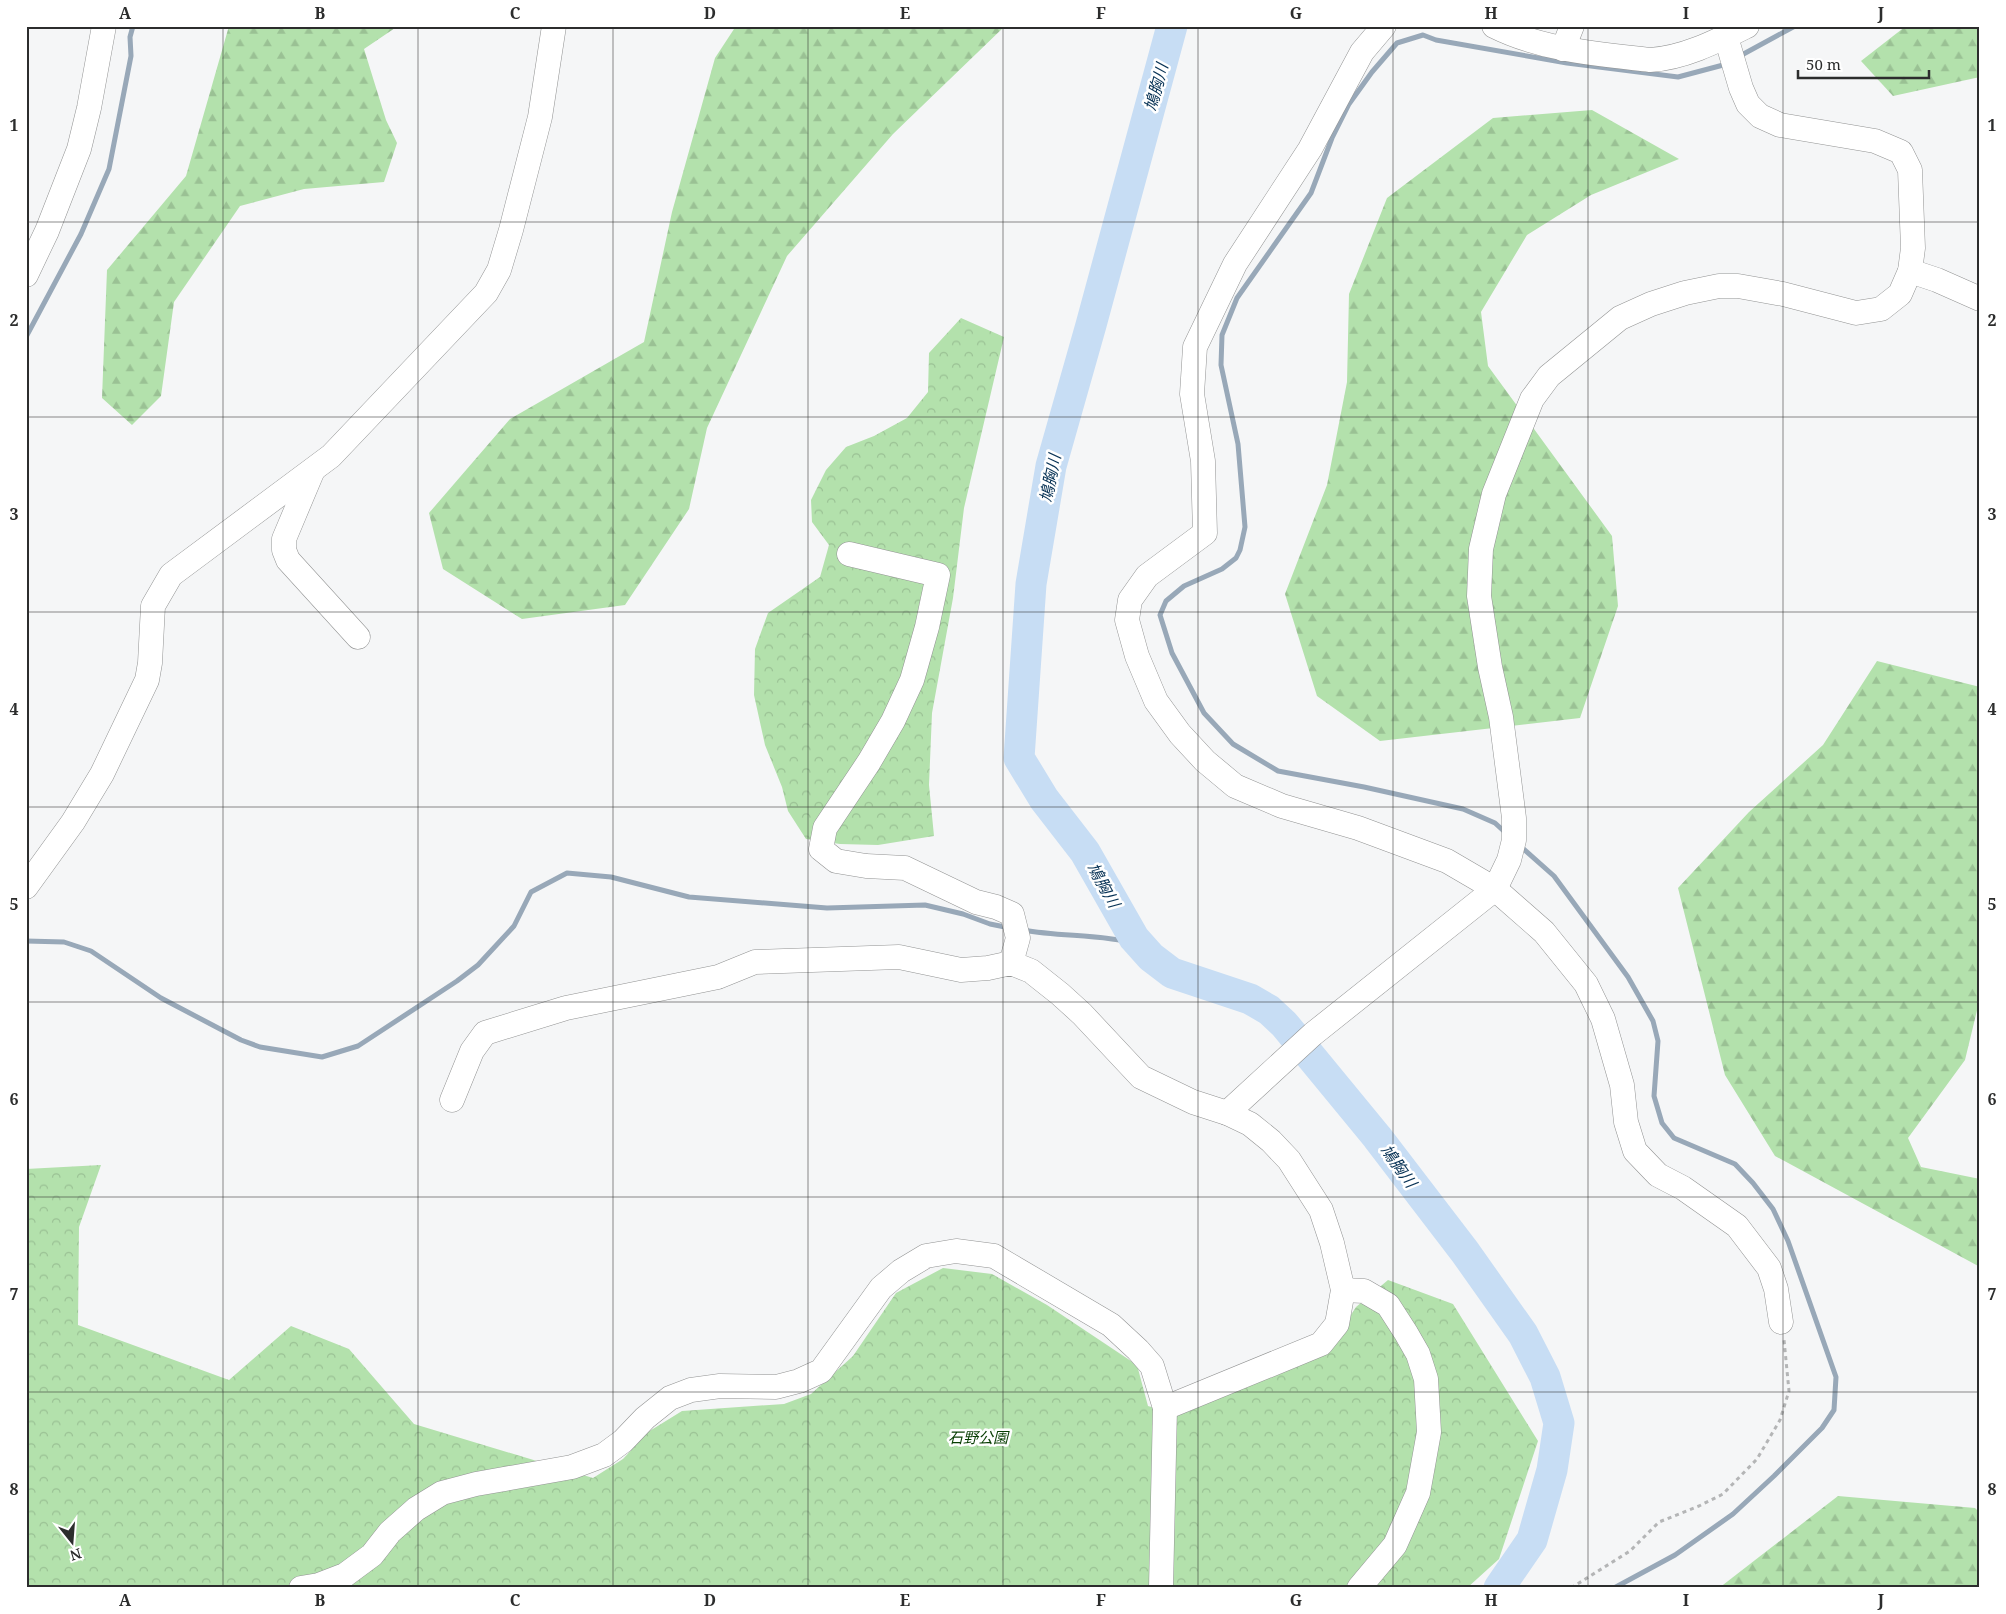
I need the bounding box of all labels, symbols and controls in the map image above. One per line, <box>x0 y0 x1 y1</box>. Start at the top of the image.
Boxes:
text: A <box>119 2 132 24</box>
text: B <box>315 2 326 24</box>
text: C <box>510 2 521 24</box>
text: D <box>704 2 716 24</box>
text: E <box>900 2 910 24</box>
text: F <box>1096 2 1106 24</box>
text: G <box>1290 2 1302 24</box>
text: H <box>1484 2 1498 24</box>
text: I <box>1683 2 1689 24</box>
text: J <box>1877 2 1885 24</box>
scale bar <box>1798 48 1930 80</box>
text: 50 m <box>1806 54 1841 74</box>
water label: 鳩胸川 <box>1139 59 1173 113</box>
text: 1 <box>9 114 19 136</box>
text: 1 <box>1987 114 1997 136</box>
text: 2 <box>9 309 19 331</box>
text: 2 <box>1987 309 1997 331</box>
water label: 鳩胸川 <box>1035 450 1066 504</box>
text: 3 <box>9 503 19 525</box>
text: 3 <box>1987 503 1997 525</box>
text: 4 <box>9 698 19 720</box>
text: 4 <box>1987 698 1997 720</box>
water label: 鳩胸川 <box>1083 859 1126 913</box>
text: 5 <box>9 893 19 915</box>
text: 5 <box>1987 893 1997 915</box>
text: 6 <box>9 1088 19 1110</box>
text: 6 <box>1987 1088 1997 1110</box>
water label: 鳩胸川 <box>1376 1140 1423 1193</box>
text: 7 <box>9 1283 19 1305</box>
text: 7 <box>1987 1283 1997 1305</box>
park label: 石野公園 <box>948 1427 1010 1447</box>
text: 8 <box>9 1478 19 1500</box>
text: 8 <box>1987 1478 1997 1500</box>
north arrow <box>48 1516 98 1566</box>
text: N <box>68 1544 84 1566</box>
text: A <box>119 1589 132 1611</box>
text: B <box>315 1589 326 1611</box>
text: C <box>510 1589 521 1611</box>
text: D <box>704 1589 716 1611</box>
text: E <box>900 1589 910 1611</box>
text: F <box>1096 1589 1106 1611</box>
text: G <box>1290 1589 1302 1611</box>
text: H <box>1484 1589 1498 1611</box>
text: I <box>1683 1589 1689 1611</box>
text: J <box>1877 1589 1885 1611</box>

